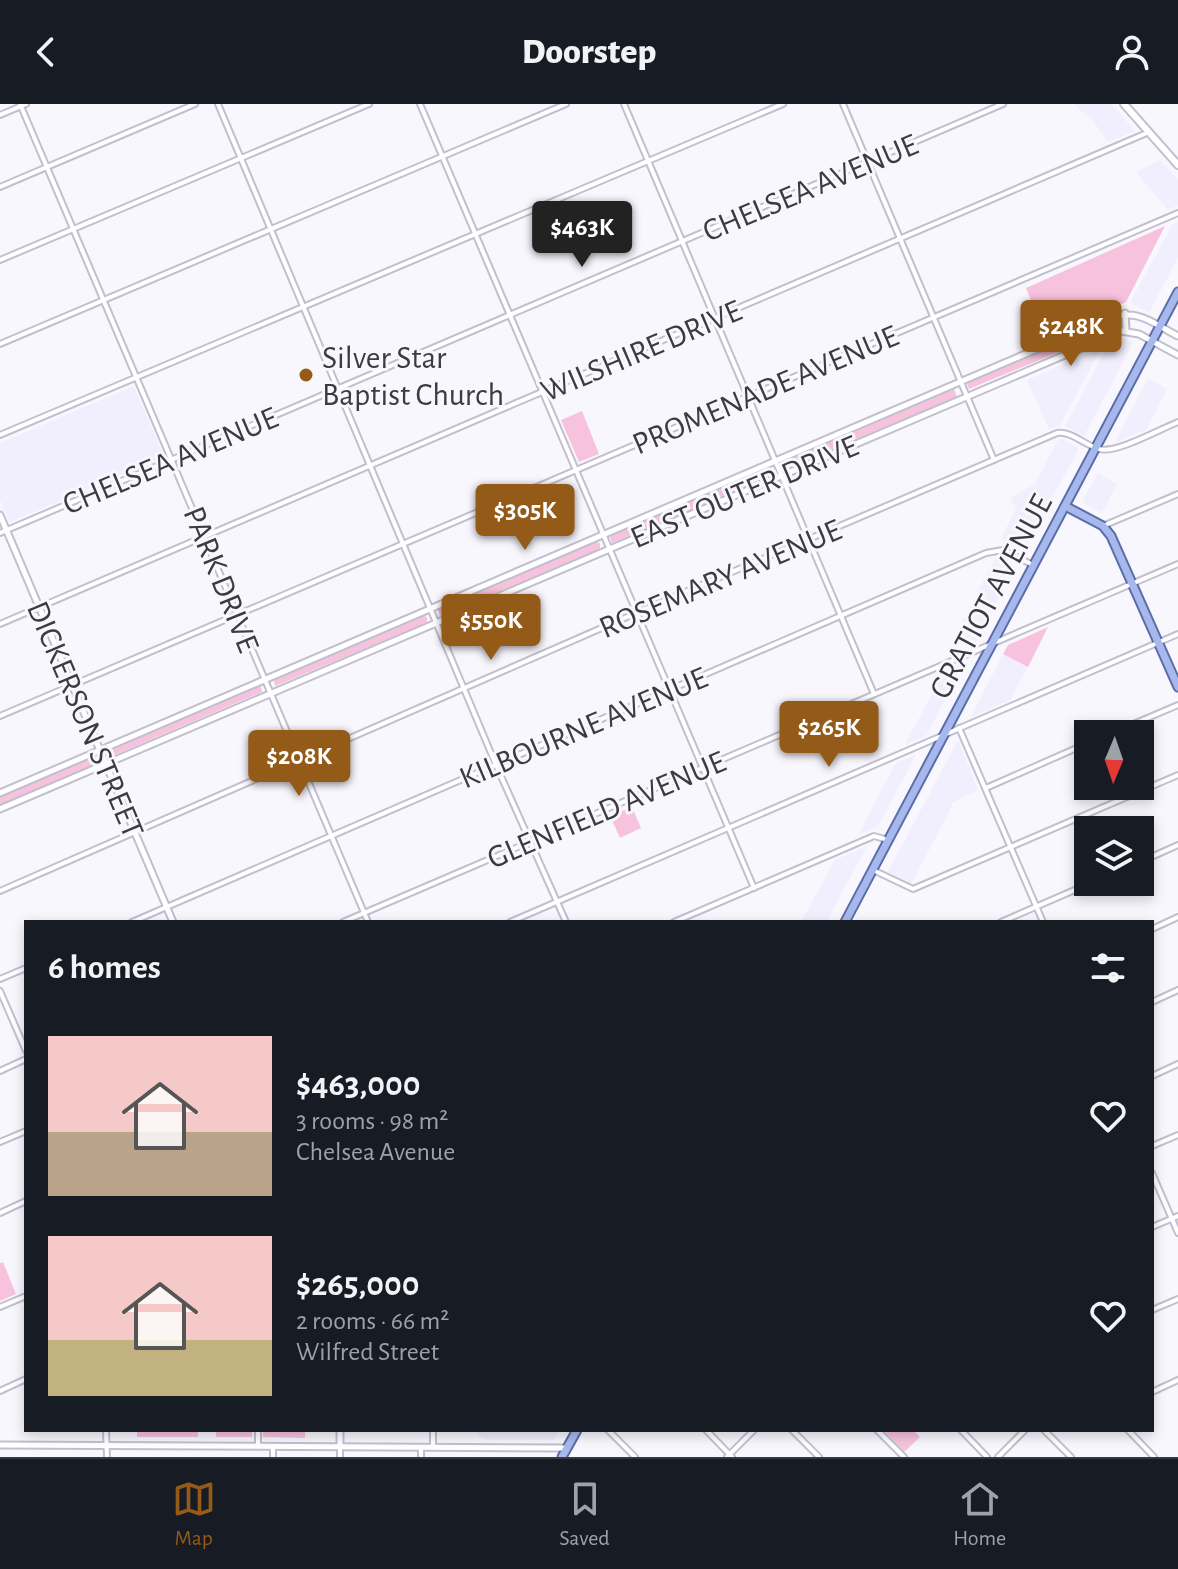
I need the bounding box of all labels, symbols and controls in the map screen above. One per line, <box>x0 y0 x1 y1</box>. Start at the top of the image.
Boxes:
icon: back <box>24 30 68 74</box>
icon: person <box>1110 30 1154 74</box>
text: Doorstep <box>522 34 656 70</box>
street label: CHELSEA AVENUE <box>698 128 923 248</box>
pin: $463K <box>526 201 638 269</box>
text: $463K <box>550 214 614 240</box>
street label: WILSHIRE DRIVE <box>536 294 746 408</box>
pin: $248K <box>1015 300 1127 368</box>
text: $248K <box>1038 313 1104 339</box>
street label: PROMENADE AVENUE <box>628 319 903 460</box>
place label: Silver Star Baptist Church <box>322 342 504 411</box>
marker: Silver Star Baptist Church <box>297 366 315 384</box>
street label: CHELSEA AVENUE <box>58 401 283 521</box>
street label: EAST OUTER DRIVE <box>626 430 863 554</box>
pin: $305K <box>469 484 581 552</box>
street label: GRATIOT AVENUE <box>924 489 1058 704</box>
text: $305K <box>494 497 556 523</box>
street label: PARK DRIVE <box>177 502 265 657</box>
street label: ROSEMARY AVENUE <box>595 513 846 644</box>
pin: $550K <box>435 594 547 662</box>
street label: DICKERSON STREET <box>21 597 149 842</box>
text: $550K <box>460 607 522 633</box>
street label: KILBOURNE AVENUE <box>455 661 712 795</box>
pin: $265K <box>773 701 885 769</box>
text: $265K <box>798 714 860 740</box>
north arrow <box>1074 720 1154 800</box>
map controls <box>1074 720 1154 896</box>
pin: $208K <box>243 730 355 798</box>
text: $208K <box>266 743 332 769</box>
street label: GLENFIELD AVENUE <box>483 745 730 875</box>
button: layers <box>1074 816 1154 896</box>
icon: filters <box>1086 946 1130 990</box>
text: 6 homes <box>48 951 161 985</box>
icon: home <box>112 1068 208 1164</box>
text: $463,000 <box>296 1068 420 1102</box>
icon: heart <box>1086 1094 1130 1138</box>
text: 3 rooms · 98 m² <box>296 1108 448 1134</box>
text: Chelsea Avenue <box>296 1139 455 1165</box>
icon: home <box>112 1268 208 1364</box>
text: $265,000 <box>296 1268 419 1302</box>
icon: heart <box>1086 1294 1130 1338</box>
text: 2 rooms · 66 m² <box>296 1308 449 1334</box>
text: Wilfred Street <box>296 1339 439 1365</box>
tab: Map <box>172 1477 216 1551</box>
tab: Saved <box>559 1477 610 1551</box>
tab: Home <box>953 1477 1006 1551</box>

